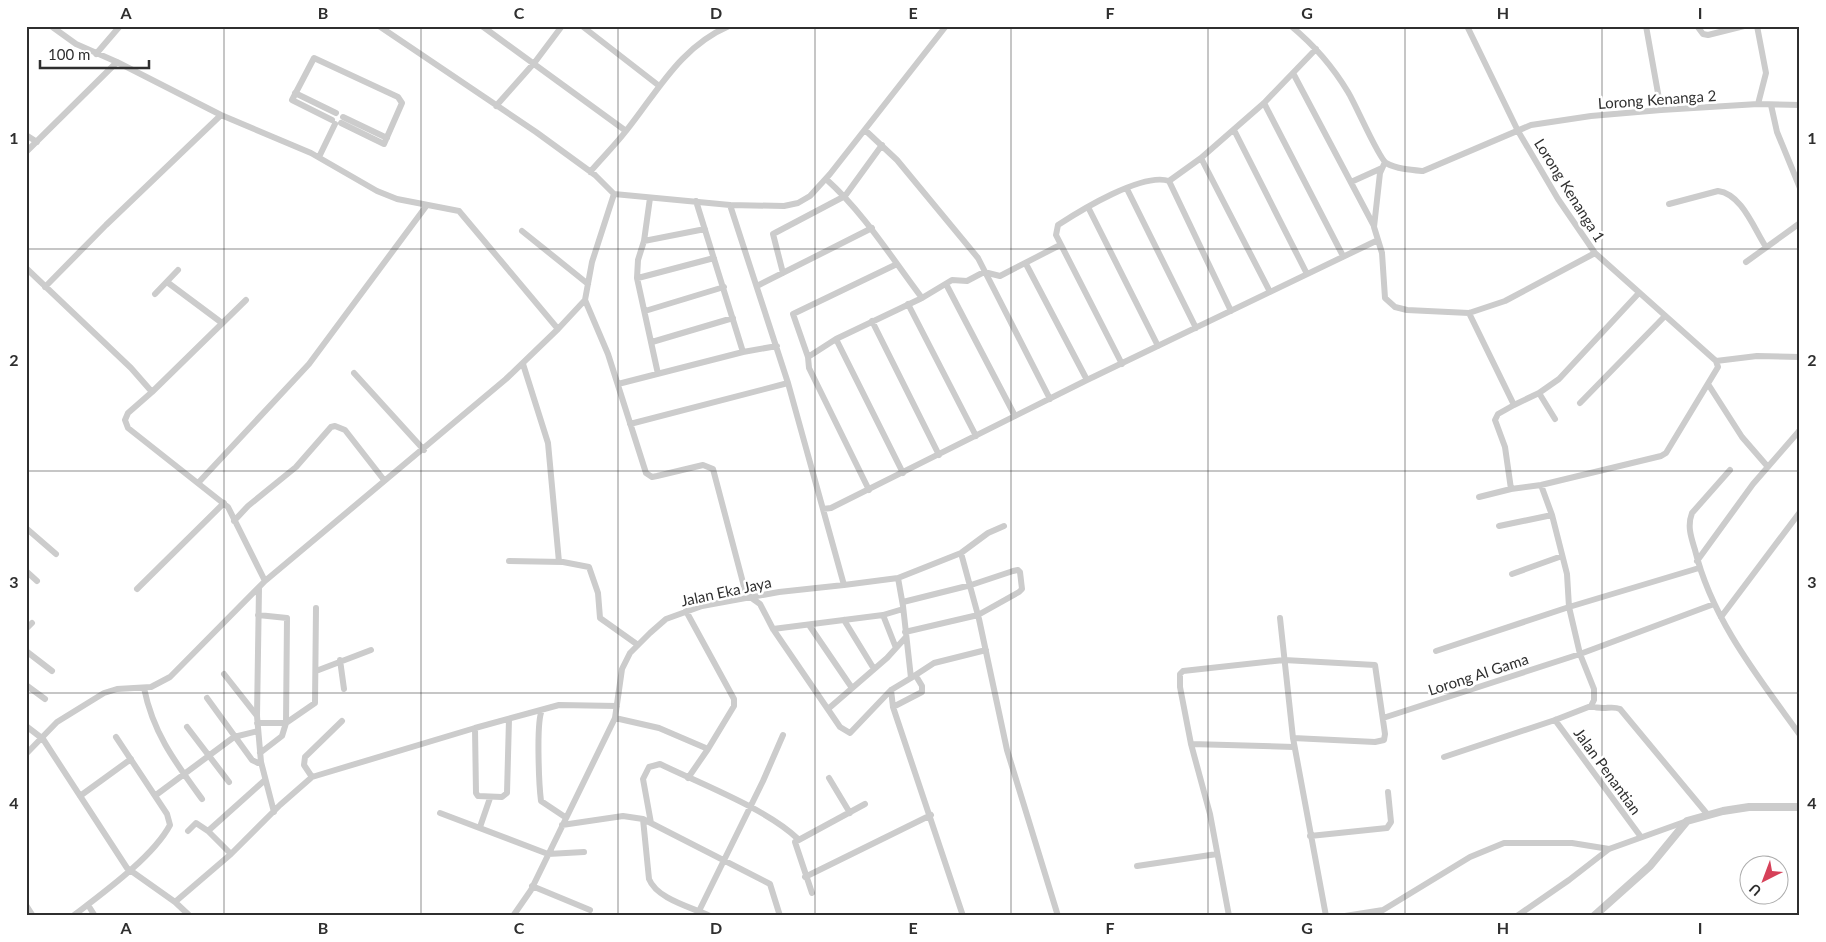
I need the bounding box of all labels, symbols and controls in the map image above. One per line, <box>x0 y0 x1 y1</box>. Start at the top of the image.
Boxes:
text: A <box>119 3 132 22</box>
text: B <box>318 3 328 22</box>
text: C <box>514 3 525 22</box>
text: D <box>710 3 722 22</box>
text: E <box>908 3 918 22</box>
text: F <box>1105 3 1115 22</box>
text: G <box>1301 3 1313 22</box>
text: H <box>1497 3 1509 22</box>
text: I <box>1698 3 1702 22</box>
scale bar <box>40 38 149 70</box>
text: 100 m <box>48 45 90 63</box>
street label: Lorong Kenanga 2 <box>1597 86 1717 112</box>
text: 1 <box>9 128 19 147</box>
text: 1 <box>1807 128 1817 147</box>
street label: Lorong Kenanga 1 <box>1531 135 1609 245</box>
text: 2 <box>9 350 19 369</box>
text: 2 <box>1807 350 1817 369</box>
text: 3 <box>9 572 19 591</box>
text: 3 <box>1807 572 1817 591</box>
street label: Jalan Eka Jaya <box>679 573 773 609</box>
street label: Lorong Al Gama <box>1426 649 1530 699</box>
street label: Jalan Penantian <box>1571 724 1645 818</box>
text: 4 <box>9 793 19 812</box>
text: 4 <box>1807 793 1817 812</box>
north arrow <box>1738 854 1788 904</box>
text: U <box>1745 880 1765 900</box>
text: A <box>119 918 132 937</box>
text: B <box>318 918 328 937</box>
text: C <box>514 918 525 937</box>
text: D <box>710 918 722 937</box>
text: E <box>908 918 918 937</box>
text: F <box>1105 918 1115 937</box>
text: G <box>1301 918 1313 937</box>
text: H <box>1497 918 1509 937</box>
text: I <box>1698 918 1702 937</box>

